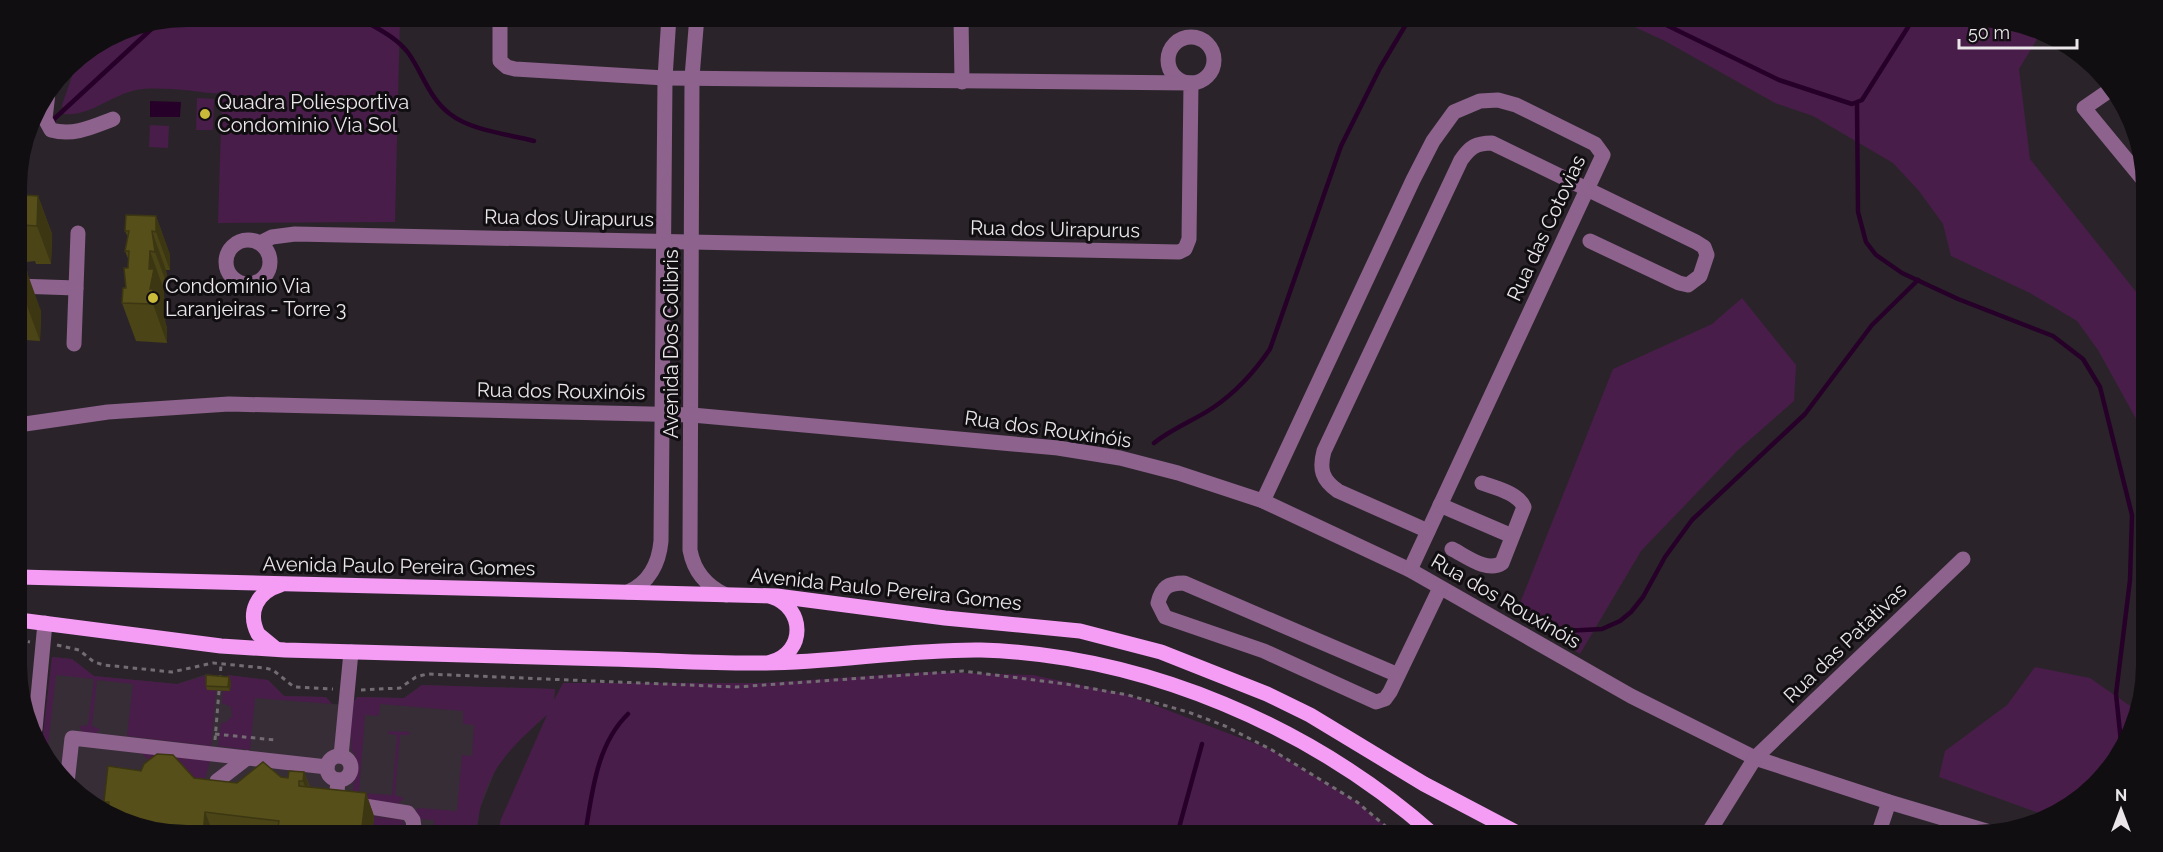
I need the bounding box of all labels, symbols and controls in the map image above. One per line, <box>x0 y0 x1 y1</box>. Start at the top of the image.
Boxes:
scale bar <box>1959 12 2078 50</box>
text: 50 m <box>1968 22 2010 43</box>
place label: Quadra Poliesportiva Condominio Via Sol <box>217 90 409 137</box>
marker: Quadra Poliesportiva Condominio Via Sol <box>198 107 212 121</box>
street label: Rua das Cotovias <box>1502 151 1590 305</box>
street label: Rua dos Uirapurus <box>484 205 654 231</box>
street label: Rua dos Uirapurus <box>970 216 1140 242</box>
street label: Avenida Dos Colibris <box>659 249 683 439</box>
place label: Condomínio Via Laranjeiras - Torre 3 <box>165 274 346 321</box>
marker: Condomínio Via Laranjeiras - Torre 3 <box>146 291 160 305</box>
street label: Rua dos Rouxinóis <box>477 378 645 404</box>
street label: Rua dos Rouxinóis <box>963 405 1133 453</box>
street label: Rua dos Rouxinóis <box>1427 549 1585 653</box>
street label: Avenida Paulo Pereira Gomes <box>262 552 536 580</box>
street label: Avenida Paulo Pereira Gomes <box>749 563 1023 615</box>
street label: Rua das Patativas <box>1779 578 1911 708</box>
north arrow <box>2091 780 2151 840</box>
text: N <box>2115 786 2127 805</box>

